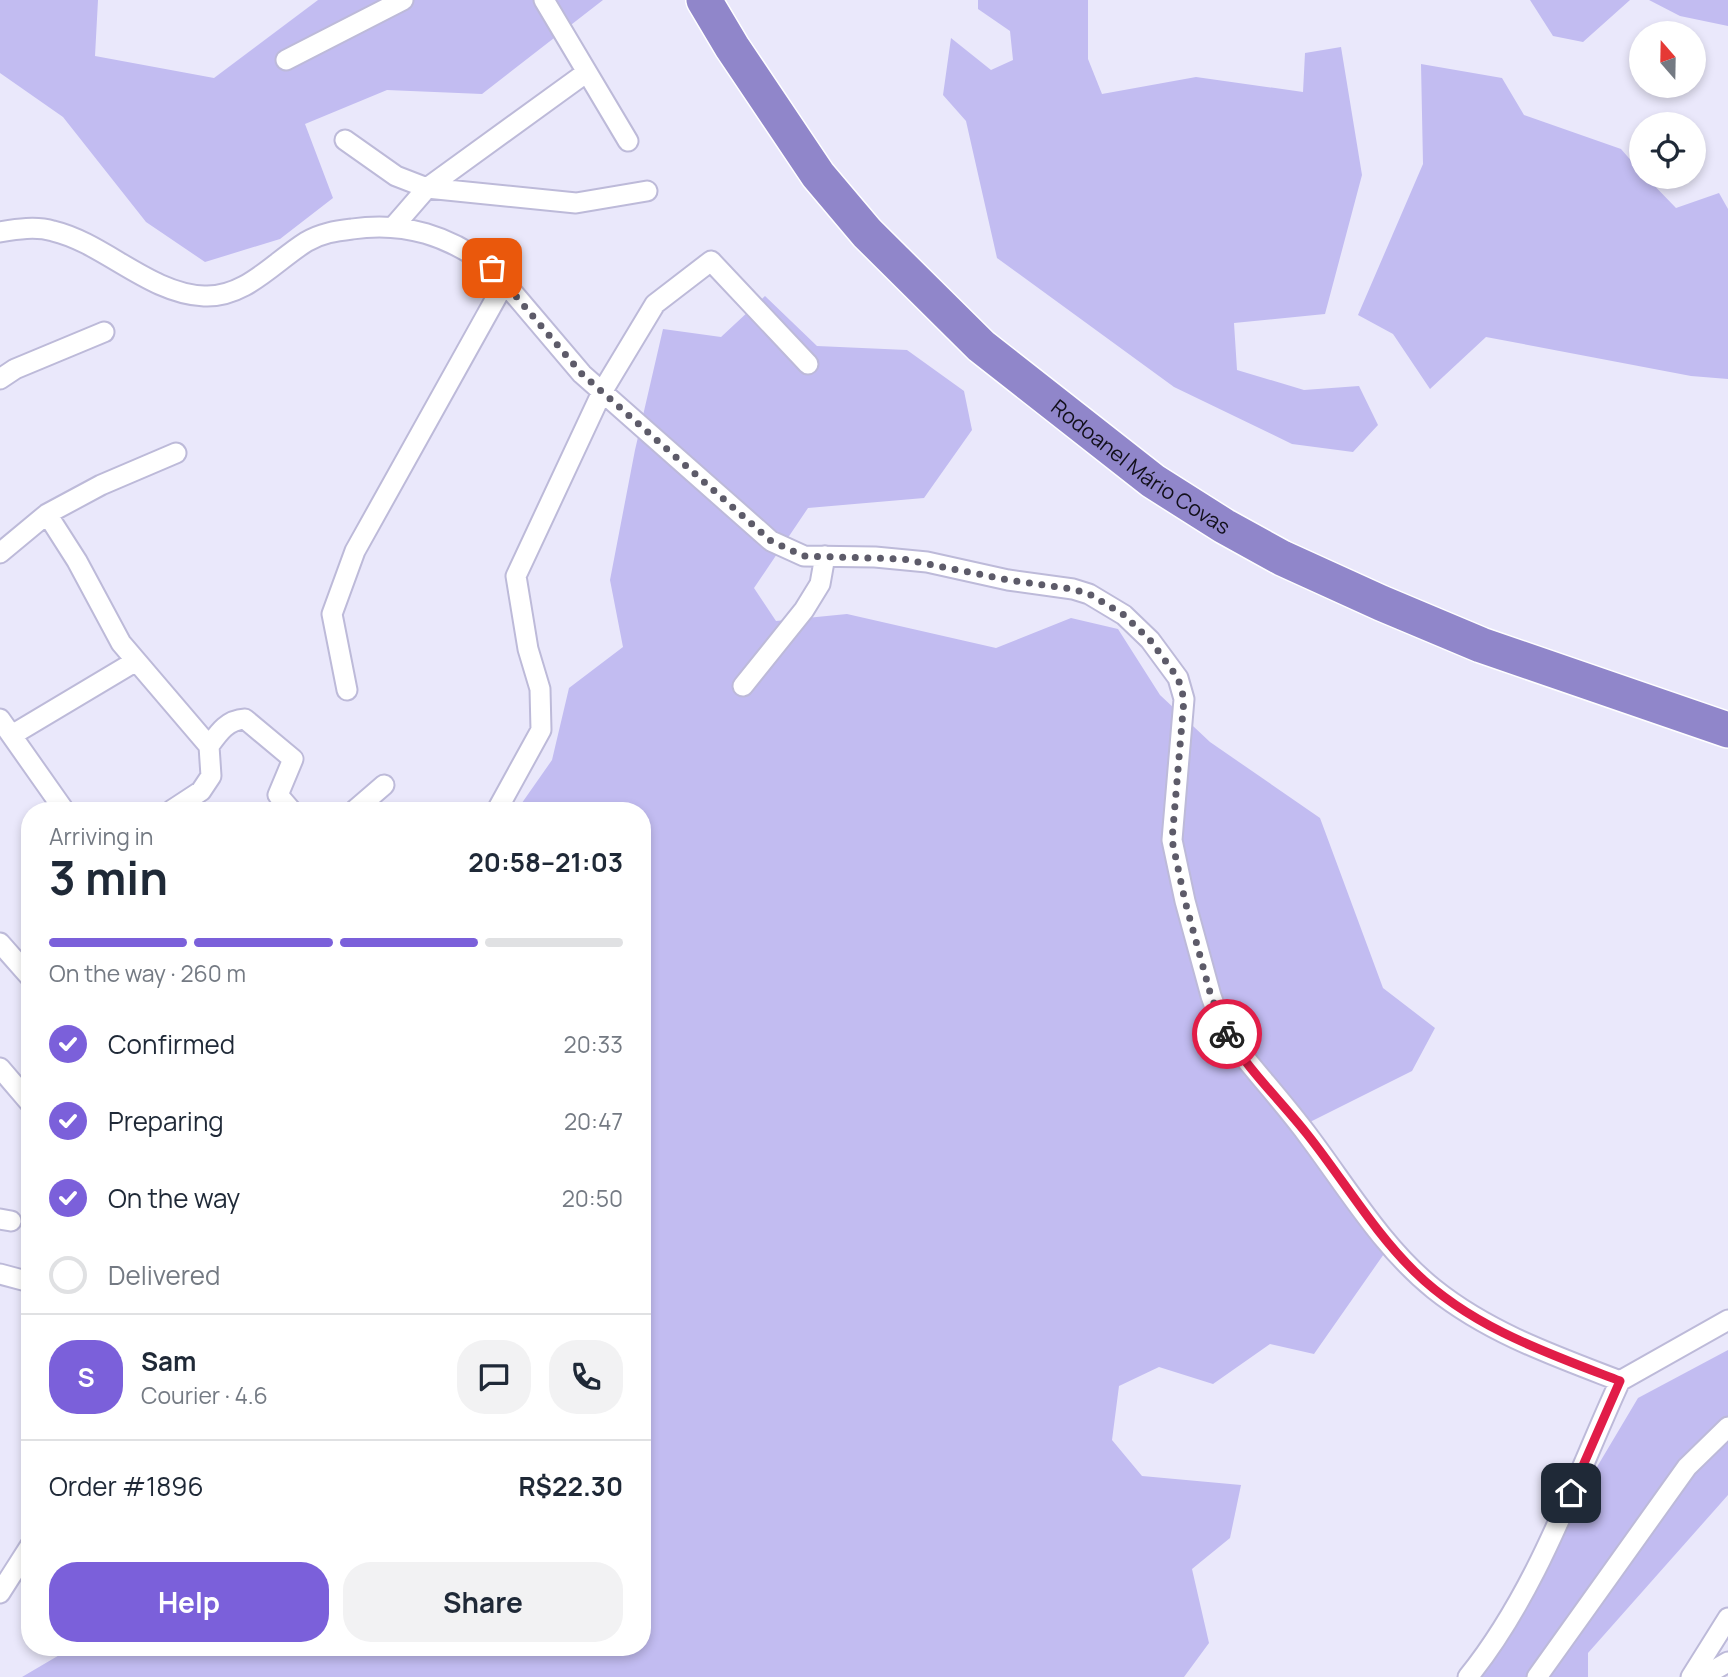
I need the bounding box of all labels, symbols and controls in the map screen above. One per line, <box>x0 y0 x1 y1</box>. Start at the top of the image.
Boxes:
north arrow <box>1629 21 1706 98</box>
map controls <box>1629 21 1706 189</box>
button: locate <box>1629 112 1706 189</box>
pin <box>462 238 522 298</box>
icon: bag <box>473 249 511 287</box>
street label: Rodoanel Mário Covas <box>1046 393 1236 541</box>
text: Arriving in <box>49 820 154 852</box>
text: 20:58–21:03 <box>468 844 623 880</box>
text: 3 min <box>49 846 168 909</box>
text: On the way · 260 m <box>49 957 246 989</box>
courier <box>1192 999 1262 1069</box>
icon: bike <box>1208 1015 1246 1053</box>
icon: check <box>49 1025 87 1063</box>
text: Confirmed <box>108 1026 235 1062</box>
text: 20:33 <box>564 1028 623 1060</box>
icon: check <box>49 1102 87 1140</box>
text: Preparing <box>108 1103 224 1139</box>
text: 20:47 <box>564 1105 623 1137</box>
icon: check <box>49 1179 87 1217</box>
text: On the way <box>108 1180 240 1216</box>
text: 20:50 <box>562 1182 623 1214</box>
text: Delivered <box>108 1257 220 1293</box>
button: chat <box>457 1340 531 1414</box>
button: phone <box>549 1340 623 1414</box>
text: Sam <box>141 1343 196 1379</box>
text: S <box>77 1359 95 1395</box>
text: Courier · 4.6 <box>141 1379 268 1411</box>
pin <box>1541 1463 1601 1523</box>
text: Order #1896 <box>49 1468 204 1504</box>
text: R$22.30 <box>518 1468 623 1504</box>
icon: home <box>1552 1474 1590 1512</box>
button: Help <box>49 1562 329 1642</box>
button: Share <box>343 1562 623 1642</box>

